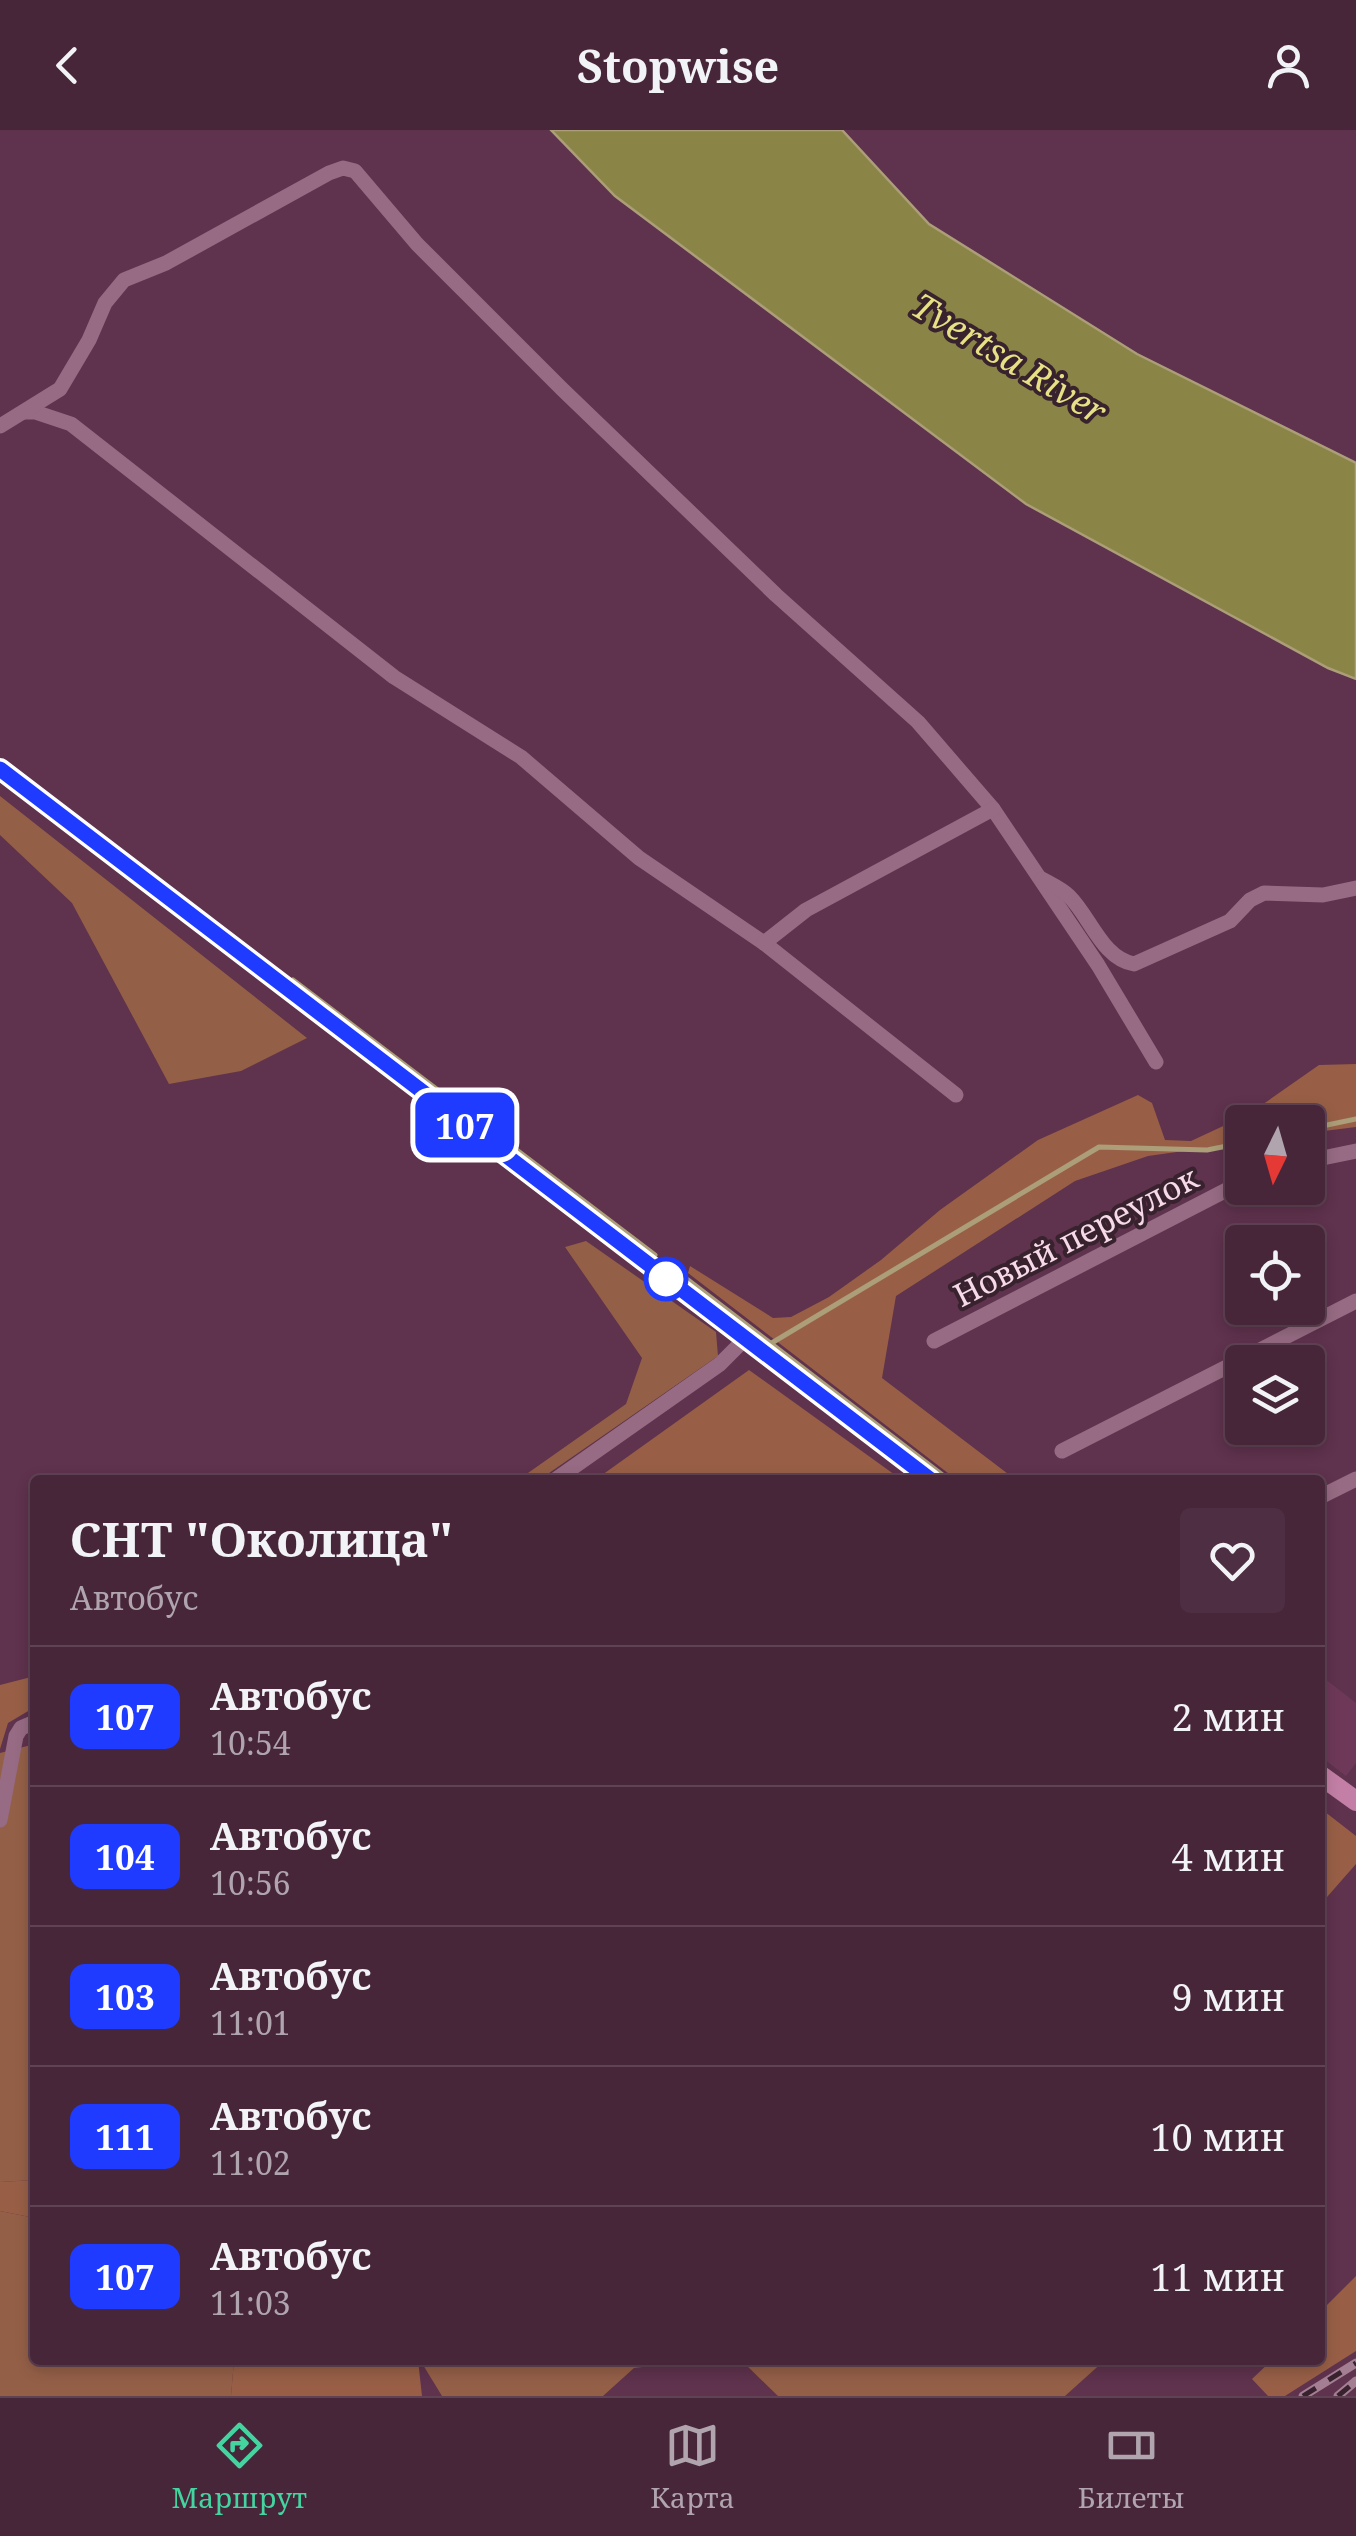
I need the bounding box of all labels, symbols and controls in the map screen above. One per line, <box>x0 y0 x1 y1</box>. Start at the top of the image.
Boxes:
text: Stopwise <box>577 35 779 96</box>
icon: back <box>40 38 95 93</box>
icon: person <box>1261 38 1316 93</box>
water label: Tvertsa River <box>904 281 1116 435</box>
line badge: 107 <box>408 1092 522 1158</box>
text: 107 <box>435 1102 495 1149</box>
north arrow <box>1225 1105 1325 1205</box>
map controls <box>1225 1105 1325 1445</box>
street label: Новый переулок <box>946 1155 1205 1316</box>
button: locate <box>1225 1225 1325 1325</box>
unlabelled marker <box>645 1258 687 1300</box>
button: layers <box>1225 1345 1325 1445</box>
text: СНТ "Околица" <box>70 1506 453 1571</box>
button: heart <box>1180 1508 1285 1613</box>
text: Автобус <box>70 1576 198 1619</box>
text: Автобус <box>210 1669 371 1721</box>
text: 2 мин <box>1171 1690 1285 1742</box>
text: 107 <box>95 1693 155 1740</box>
text: 10:54 <box>210 1721 291 1764</box>
text: Автобус <box>210 1809 371 1861</box>
text: 4 мин <box>1171 1830 1285 1882</box>
text: 104 <box>95 1833 155 1880</box>
text: 10:56 <box>210 1861 291 1904</box>
text: Автобус <box>210 1949 371 2001</box>
text: 9 мин <box>1171 1970 1285 2022</box>
text: 103 <box>95 1973 155 2020</box>
text: 11:01 <box>210 2001 291 2044</box>
text: Автобус <box>210 2089 371 2141</box>
text: 10 мин <box>1150 2110 1285 2162</box>
text: 111 <box>95 2113 155 2160</box>
text: 11:02 <box>210 2141 291 2184</box>
text: Автобус <box>210 2229 371 2281</box>
text: 11 мин <box>1150 2250 1285 2302</box>
text: 107 <box>95 2253 155 2300</box>
text: 11:03 <box>210 2281 291 2324</box>
tab: Маршрут <box>172 2418 307 2516</box>
tab: Карта <box>650 2418 735 2516</box>
tab: Билеты <box>1078 2418 1184 2516</box>

